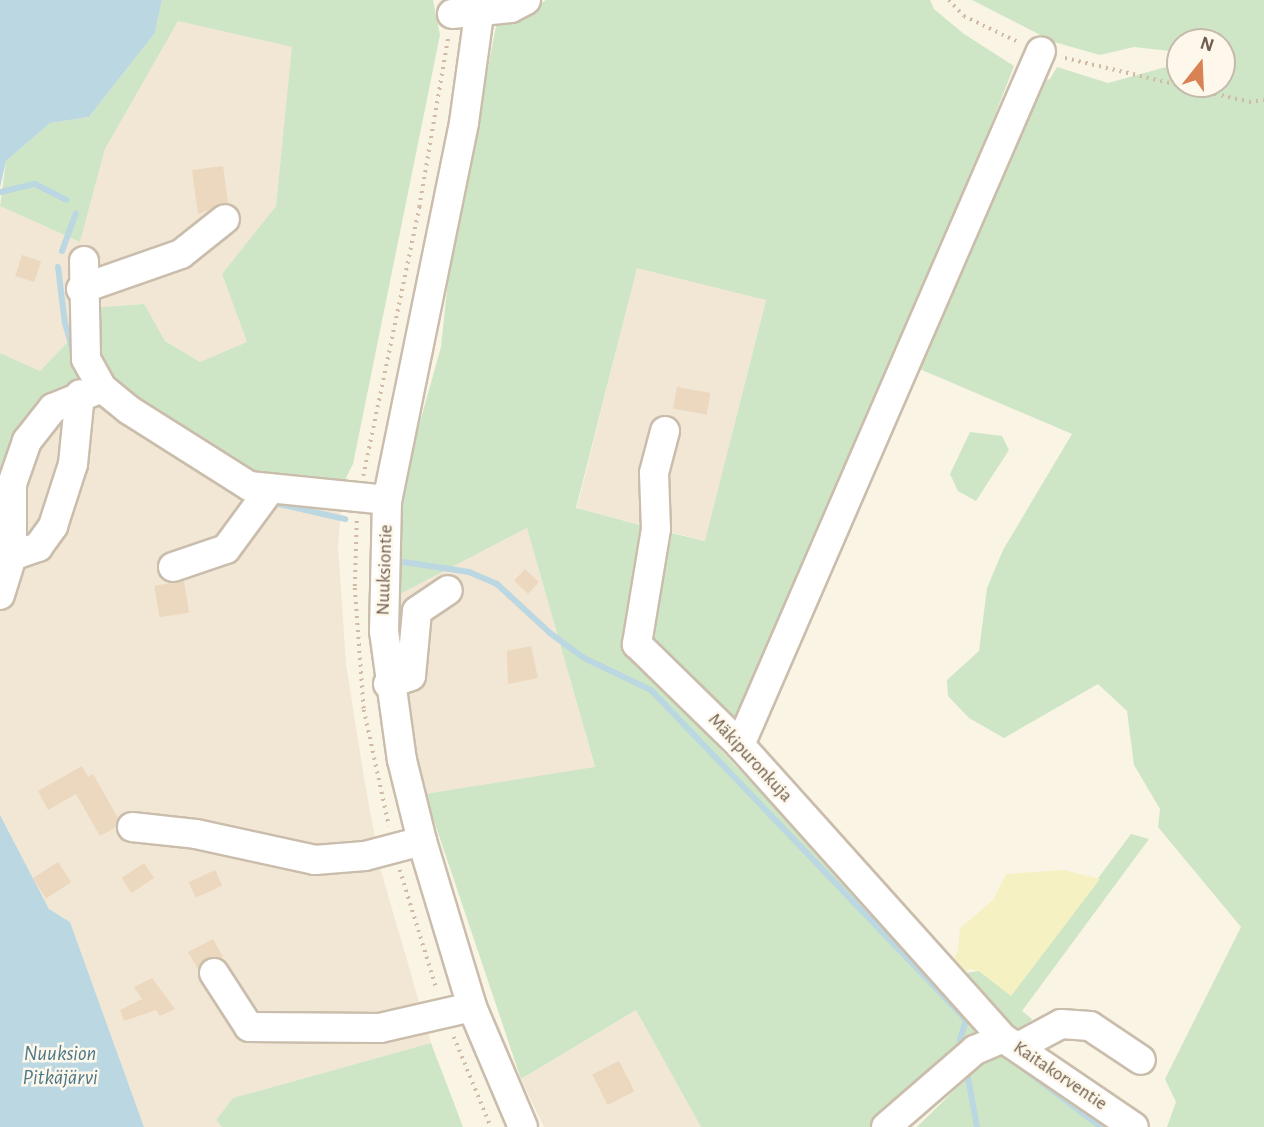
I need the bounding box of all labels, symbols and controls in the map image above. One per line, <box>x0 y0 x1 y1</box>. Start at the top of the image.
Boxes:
north arrow <box>1166 28 1236 98</box>
text: N <box>1198 33 1216 56</box>
street label: Nuuksiontie <box>372 524 398 616</box>
street label: Mäkipuronkuja <box>703 709 797 807</box>
street label: Kaitakorventie <box>1009 1036 1111 1116</box>
water label: Nuuksion Pitkäjärvi <box>22 1041 98 1091</box>

